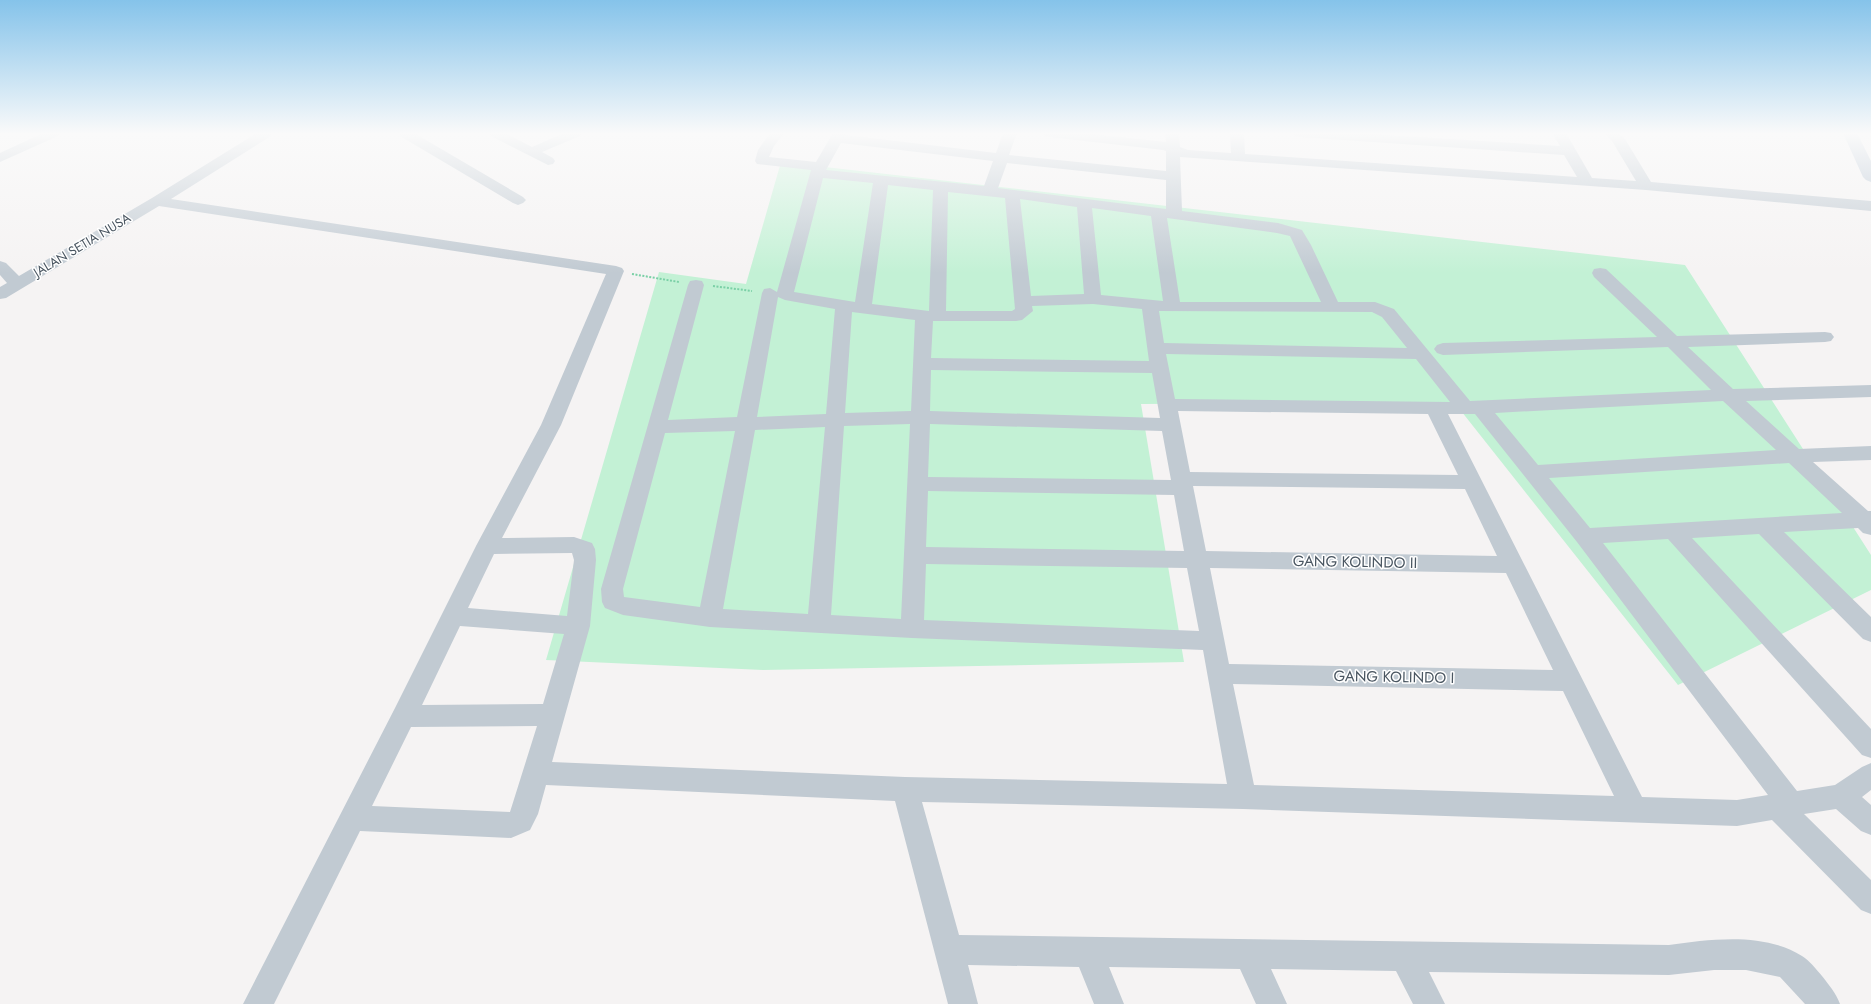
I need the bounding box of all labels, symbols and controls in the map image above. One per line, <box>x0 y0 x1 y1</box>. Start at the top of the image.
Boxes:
street label: JALAN SETIA NUSA <box>28 208 135 283</box>
street label: GANG KOLINDO II <box>1293 550 1417 574</box>
street label: GANG KOLINDO I <box>1333 665 1455 689</box>

